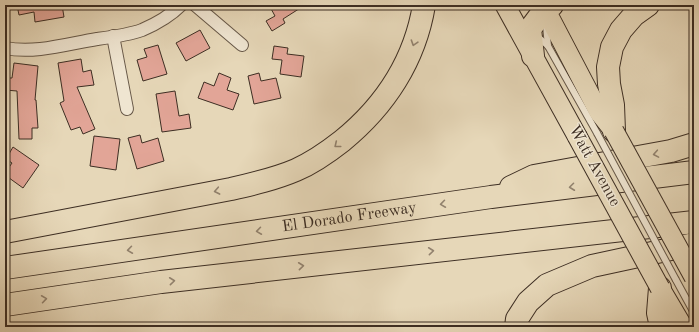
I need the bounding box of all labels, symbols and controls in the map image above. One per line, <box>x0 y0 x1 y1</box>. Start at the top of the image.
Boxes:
one-way arrow <box>410 39 419 46</box>
street label: Watt Avenue <box>565 123 623 209</box>
one-way arrow <box>334 140 341 147</box>
one-way arrow <box>653 149 660 158</box>
one-way arrow <box>569 182 575 191</box>
one-way arrow <box>214 187 220 195</box>
one-way arrow <box>440 199 446 208</box>
street label: El Dorado Freeway <box>281 200 418 235</box>
one-way arrow <box>256 226 262 235</box>
one-way arrow <box>127 245 133 254</box>
one-way arrow <box>428 247 434 256</box>
one-way arrow <box>298 262 304 271</box>
one-way arrow <box>169 277 175 286</box>
one-way arrow <box>40 295 47 304</box>

